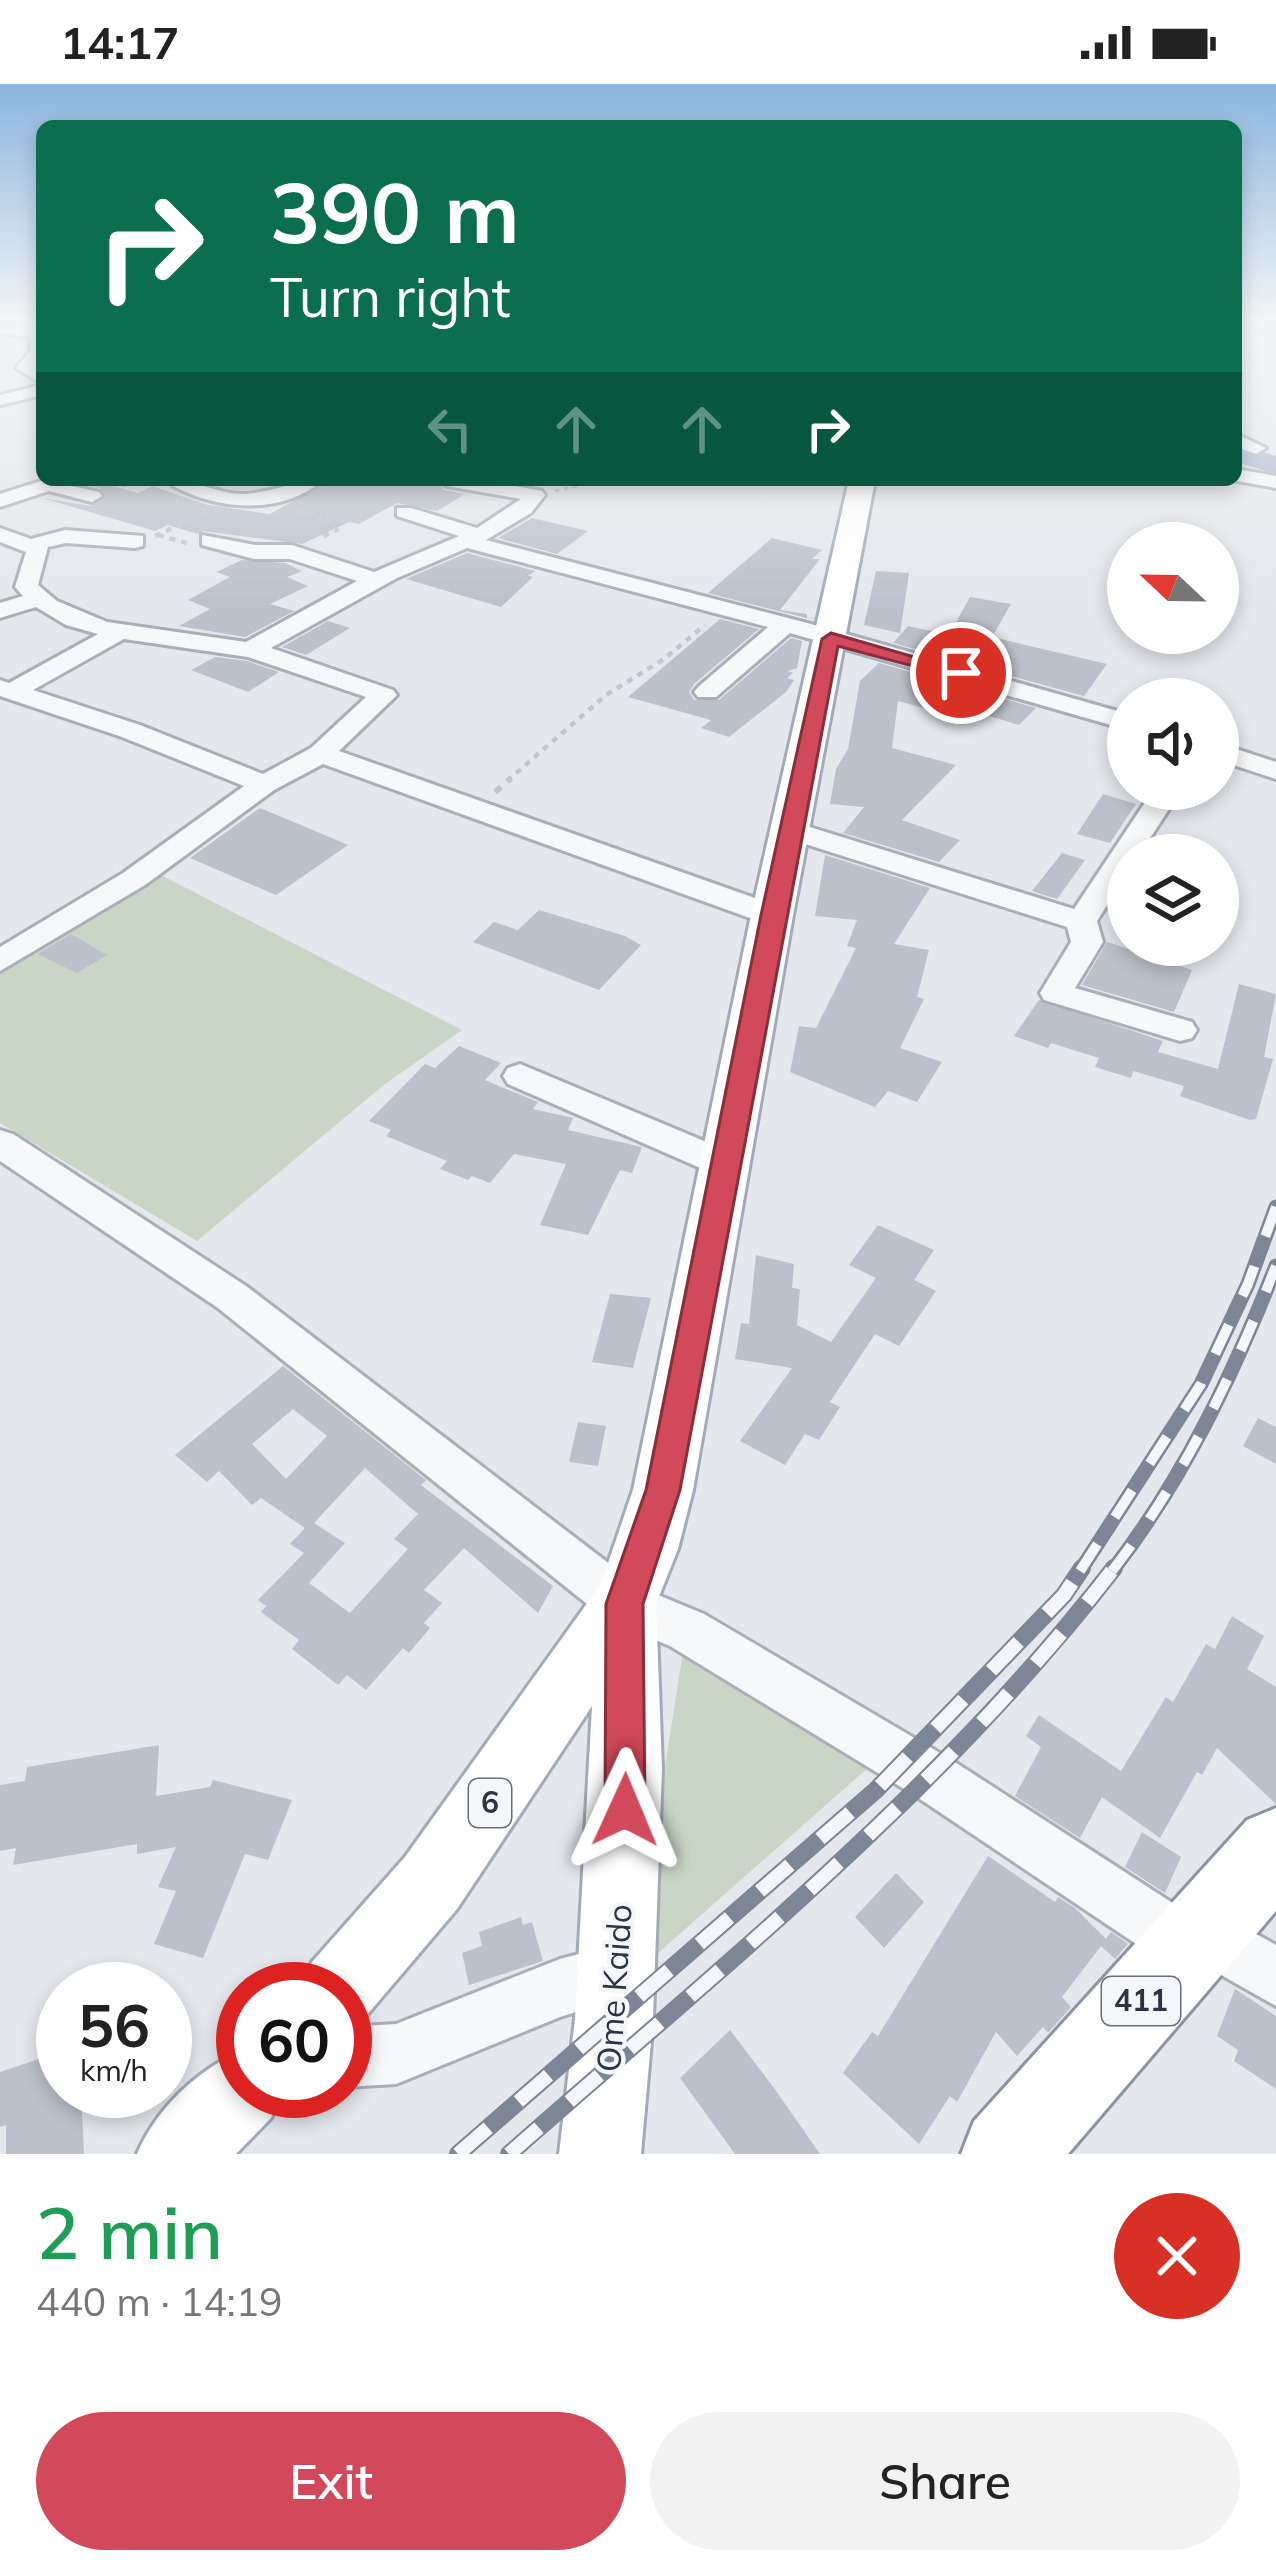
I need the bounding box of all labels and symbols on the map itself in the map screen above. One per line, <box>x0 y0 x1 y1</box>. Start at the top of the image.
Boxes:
north arrow <box>1107 522 1239 654</box>
pin <box>910 622 1012 724</box>
position arrow <box>562 1747 688 1873</box>
road number: 6 <box>469 1779 511 1827</box>
street label: Ome Kaido <box>587 1903 640 2073</box>
speed limit sign: 60 <box>216 1962 372 2118</box>
road number: 411 <box>1102 1977 1180 2025</box>

